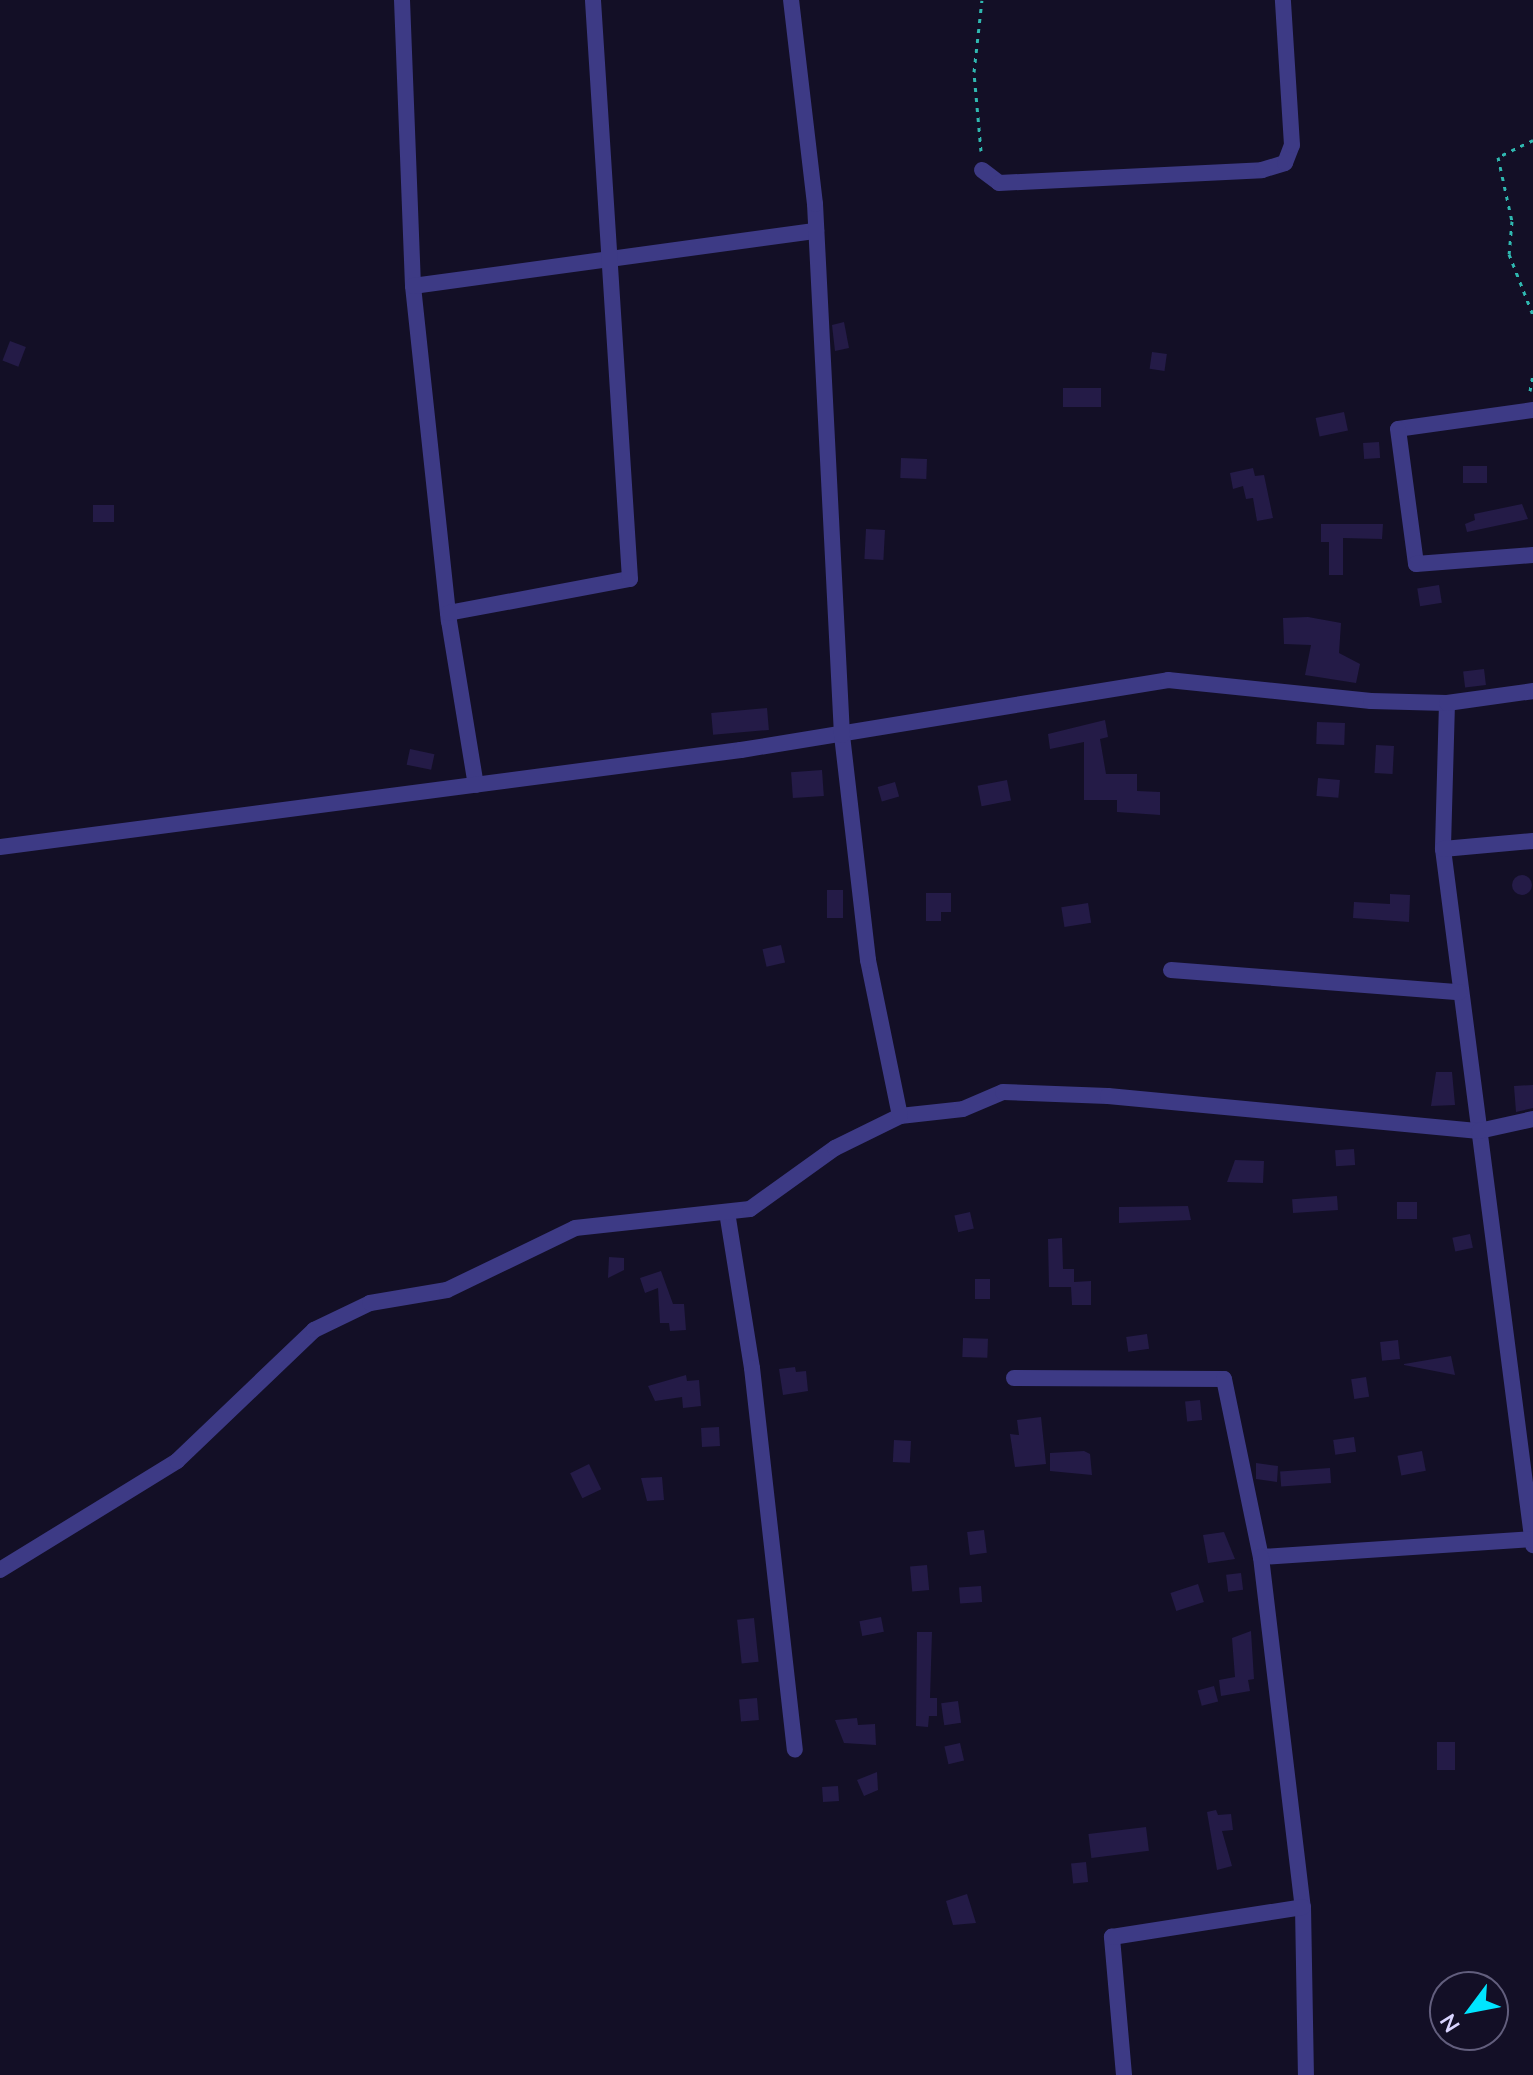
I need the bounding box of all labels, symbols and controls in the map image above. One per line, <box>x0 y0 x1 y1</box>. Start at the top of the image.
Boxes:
north arrow <box>1429 1971 1509 2051</box>
text: N <box>1433 2008 1467 2038</box>

